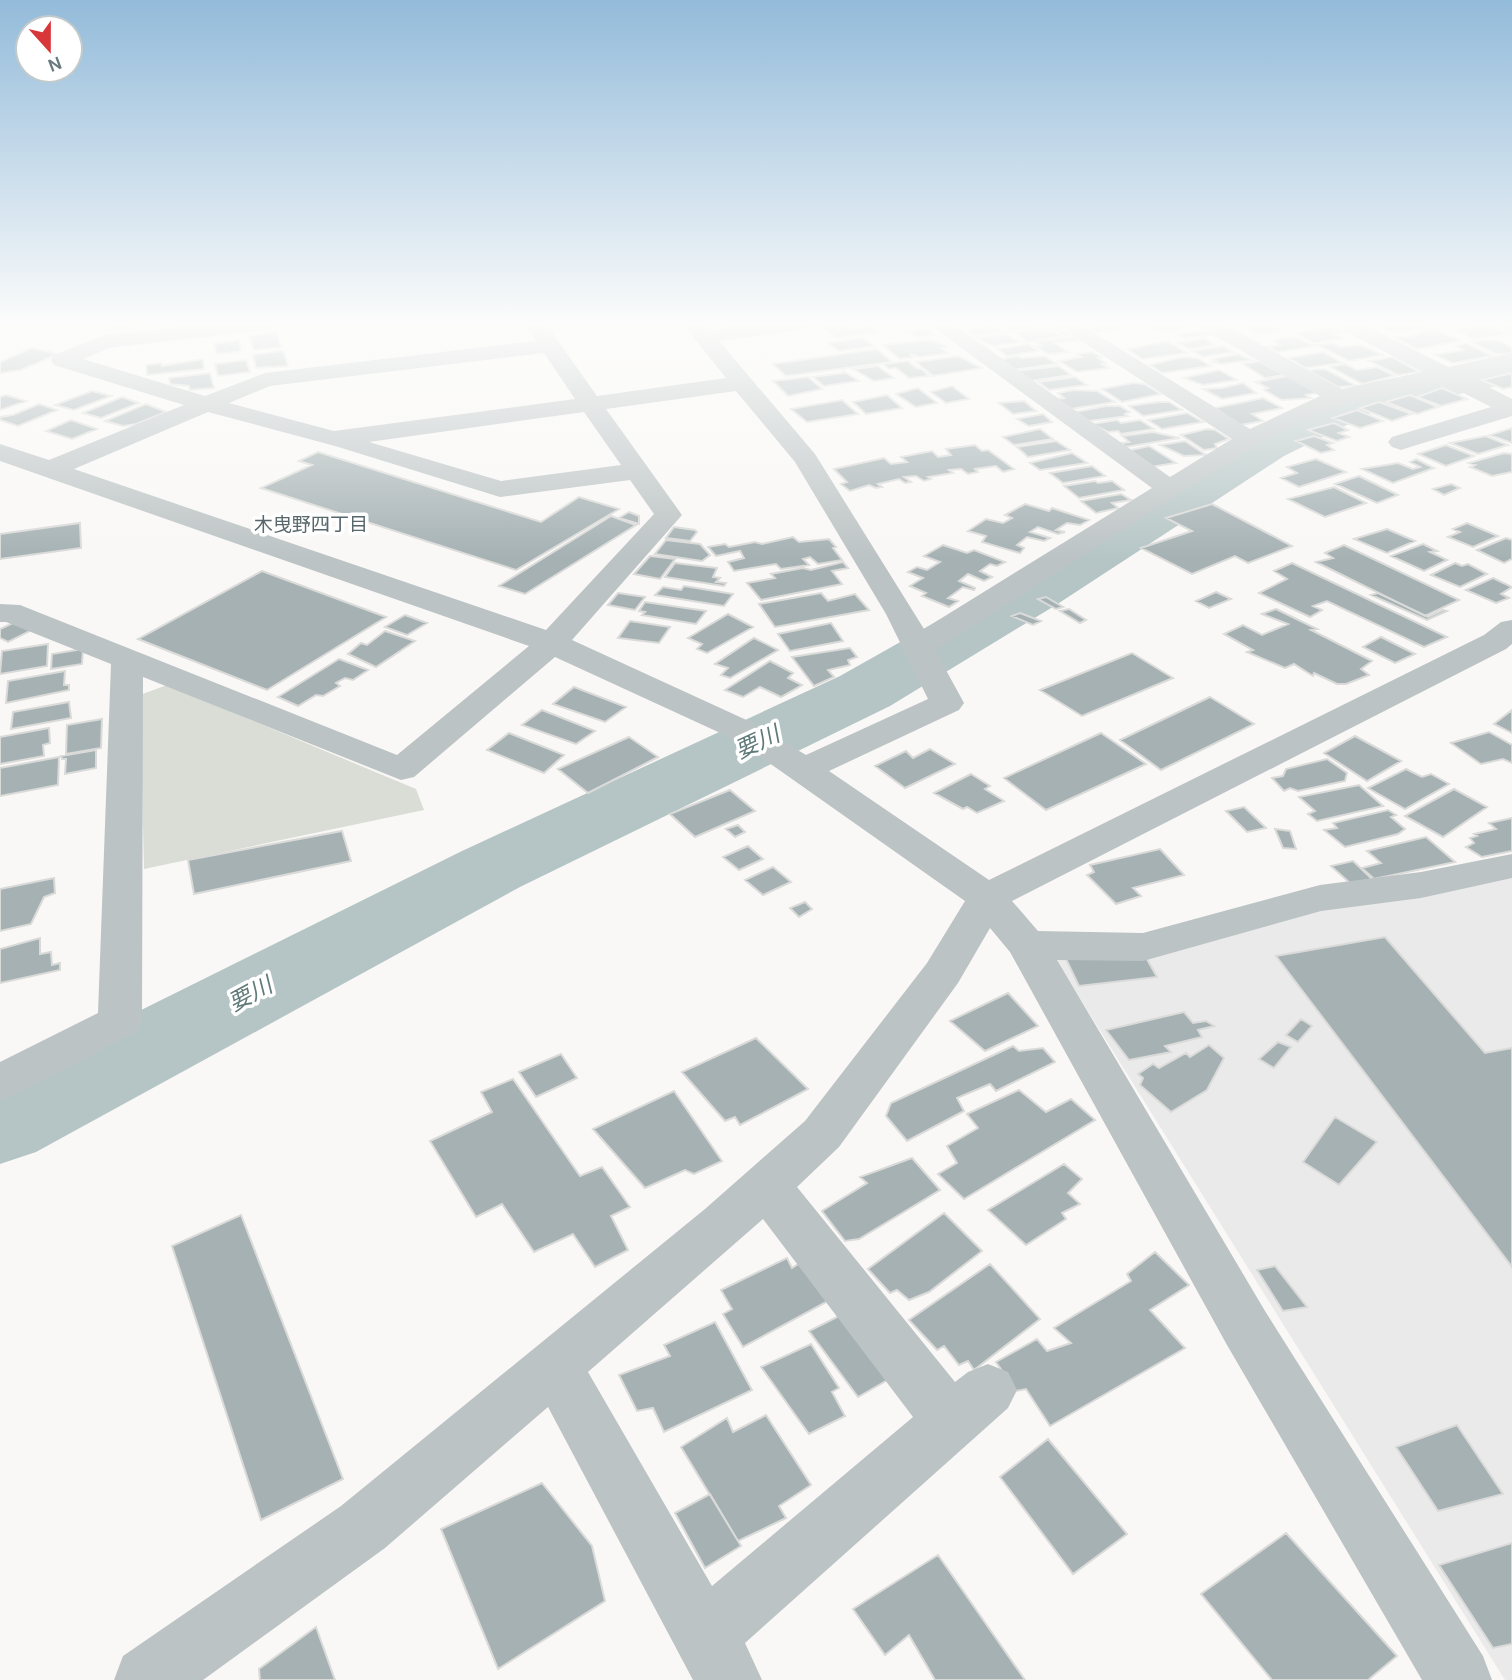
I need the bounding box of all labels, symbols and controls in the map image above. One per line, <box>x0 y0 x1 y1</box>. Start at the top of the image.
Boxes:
north arrow <box>14 14 84 84</box>
text: N <box>44 51 65 77</box>
district label: 木曳野四丁目 <box>254 514 368 536</box>
water label: 要川 <box>731 719 786 764</box>
water label: 要川 <box>224 970 280 1017</box>

